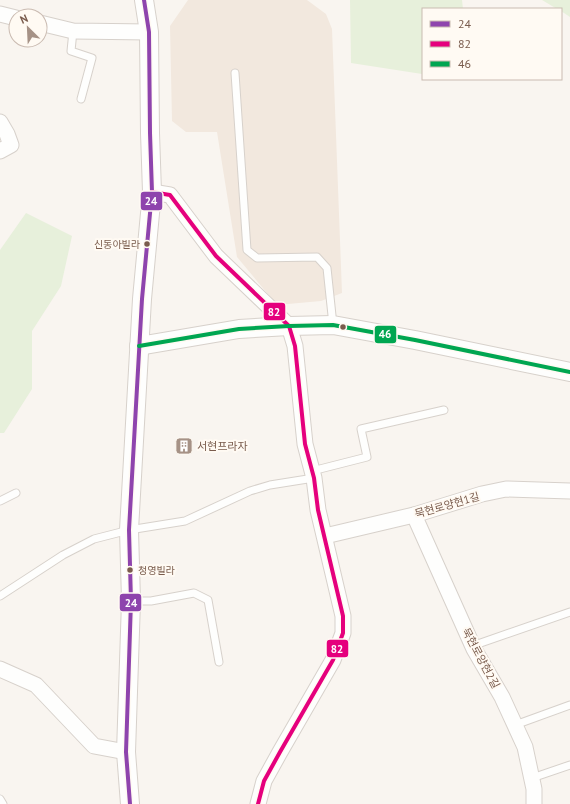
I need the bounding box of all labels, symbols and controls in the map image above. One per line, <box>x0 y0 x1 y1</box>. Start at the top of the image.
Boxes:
north arrow <box>8 8 48 48</box>
legend <box>422 8 562 80</box>
text: N <box>18 11 30 27</box>
text: 24 <box>458 16 472 31</box>
text: 82 <box>458 36 471 51</box>
text: 46 <box>458 56 471 71</box>
line badge: 24 <box>140 191 163 211</box>
text: 24 <box>145 194 158 208</box>
place label: 신동아빌라 <box>94 238 141 251</box>
marker: 신동아빌라 <box>142 239 152 249</box>
line badge: 82 <box>263 302 286 321</box>
text: 82 <box>268 305 280 319</box>
unlabelled marker <box>338 322 348 332</box>
line badge: 46 <box>374 325 397 344</box>
text: 46 <box>379 327 391 341</box>
building icon: 서현프라자 <box>174 436 194 456</box>
place label: 서현프라자 <box>197 439 248 453</box>
street label: 묵현로양현1길 <box>413 489 481 521</box>
place label: 청영빌라 <box>138 564 176 577</box>
marker: 청영빌라 <box>125 565 135 575</box>
line badge: 24 <box>119 593 142 612</box>
text: 24 <box>125 596 138 610</box>
street label: 묵현로양현2길 <box>459 625 503 691</box>
line badge: 82 <box>326 639 349 658</box>
text: 82 <box>331 642 343 656</box>

